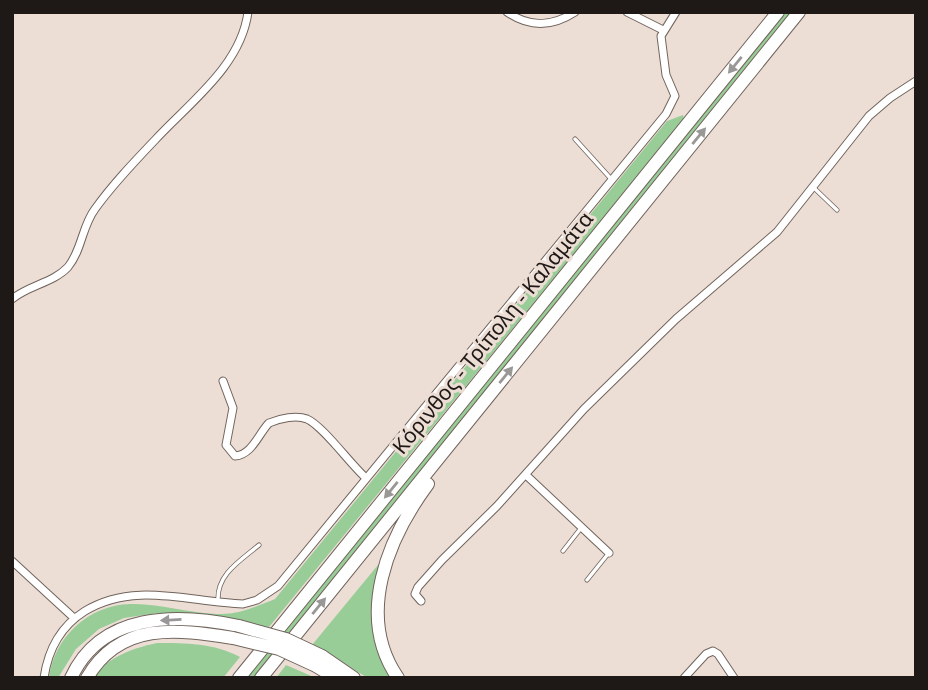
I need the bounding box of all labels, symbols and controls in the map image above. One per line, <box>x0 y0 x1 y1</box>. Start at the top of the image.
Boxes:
one-way arrow <box>727 56 742 74</box>
one-way arrow <box>691 128 706 146</box>
street label: Κόρινθος - Τρίπολη - Καλαμάτα <box>386 205 599 459</box>
one-way arrow <box>498 366 513 384</box>
one-way arrow <box>384 480 399 498</box>
one-way arrow <box>311 597 326 614</box>
one-way arrow <box>160 615 182 626</box>

